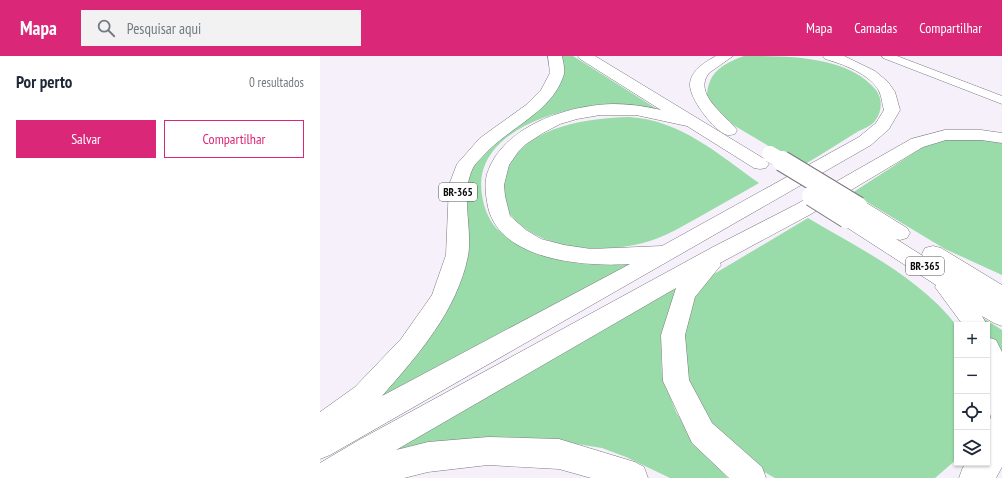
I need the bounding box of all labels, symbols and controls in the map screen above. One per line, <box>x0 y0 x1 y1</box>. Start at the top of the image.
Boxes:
search box <box>81 10 361 46</box>
text: Mapa <box>20 16 57 40</box>
icon: search <box>95 17 117 39</box>
text: Pesquisar aqui <box>127 19 201 38</box>
text: Mapa <box>806 19 832 37</box>
text: Camadas <box>854 19 897 37</box>
text: Compartilhar <box>919 19 982 37</box>
text: Por perto <box>16 71 72 93</box>
text: 0 resultados <box>249 74 304 91</box>
button: Salvar <box>16 120 156 158</box>
button: Compartilhar <box>164 120 304 158</box>
road number: BR-365 <box>439 183 477 201</box>
road number: BR-365 <box>906 257 944 275</box>
map controls <box>954 322 990 466</box>
button: + <box>954 322 990 358</box>
button: − <box>954 358 990 394</box>
button: locate <box>954 394 990 430</box>
button: layers <box>954 430 990 466</box>

